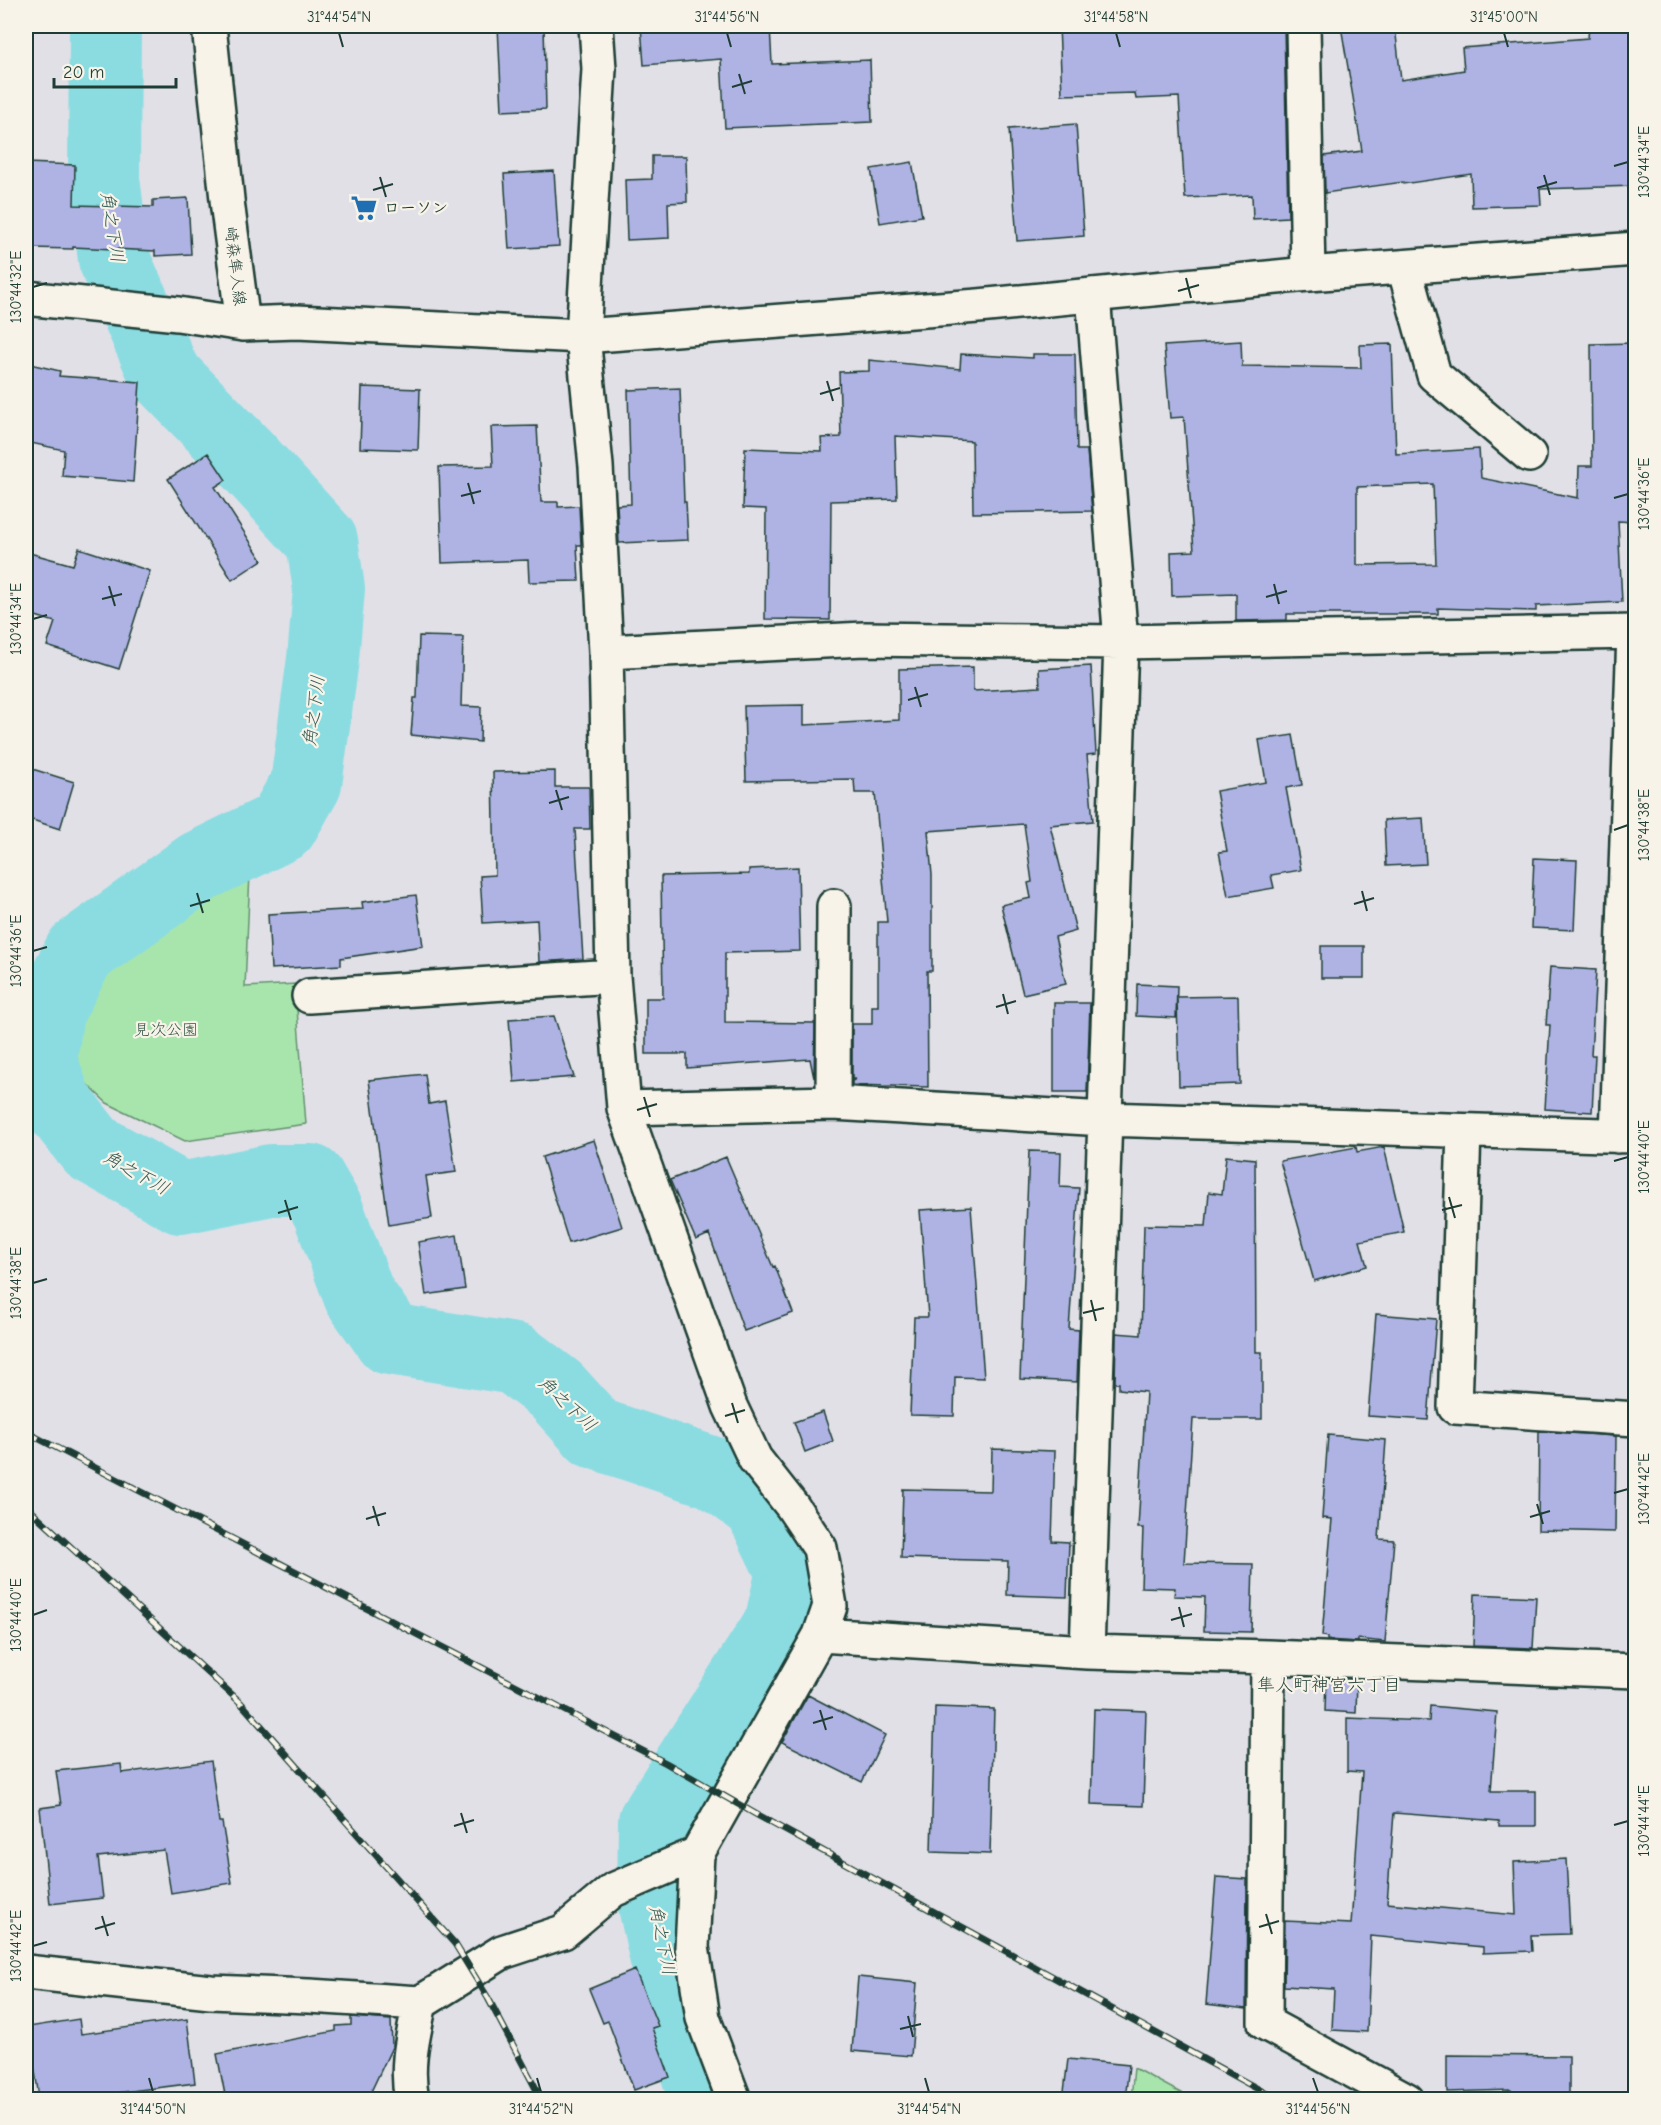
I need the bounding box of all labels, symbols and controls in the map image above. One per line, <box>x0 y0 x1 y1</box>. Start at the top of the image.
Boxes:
text: 31°44'54"N <box>307 8 371 26</box>
text: 31°44'56"N <box>695 8 759 26</box>
text: 31°44'58"N <box>1084 8 1148 26</box>
text: 31°45'00"N <box>1470 8 1538 26</box>
scale bar <box>54 51 176 89</box>
text: 20 m <box>63 62 104 83</box>
text: 130°44'34"E <box>1635 126 1653 198</box>
water label: 角之下川 <box>96 190 128 264</box>
supermarket icon: ローソン <box>349 193 379 223</box>
place label: ローソン <box>384 199 448 217</box>
street label: 崎森隼人線 <box>221 225 249 307</box>
text: 130°44'32"E <box>7 251 25 323</box>
text: 130°44'36"E <box>1635 458 1653 530</box>
text: 130°44'34"E <box>7 583 25 655</box>
water label: 角之下川 <box>299 674 329 748</box>
text: 130°44'38"E <box>1635 789 1653 861</box>
text: 130°44'36"E <box>7 915 25 987</box>
park label: 見次公園 <box>134 1021 198 1039</box>
text: 130°44'40"E <box>1635 1120 1653 1194</box>
water label: 角之下川 <box>99 1146 173 1200</box>
text: 130°44'38"E <box>7 1247 25 1319</box>
water label: 角之下川 <box>534 1372 600 1436</box>
text: 130°44'42"E <box>1635 1453 1653 1525</box>
text: 130°44'40"E <box>7 1578 25 1652</box>
district label: 隼人町神宮六丁目 <box>1257 1675 1401 1696</box>
text: 130°44'44"E <box>1635 1785 1653 1857</box>
water label: 角之下川 <box>644 1903 680 1977</box>
text: 130°44'42"E <box>7 1910 25 1982</box>
text: 31°44'50"N <box>120 2100 186 2118</box>
text: 31°44'52"N <box>509 2100 573 2118</box>
text: 31°44'54"N <box>897 2100 961 2118</box>
text: 31°44'56"N <box>1286 2100 1350 2118</box>

